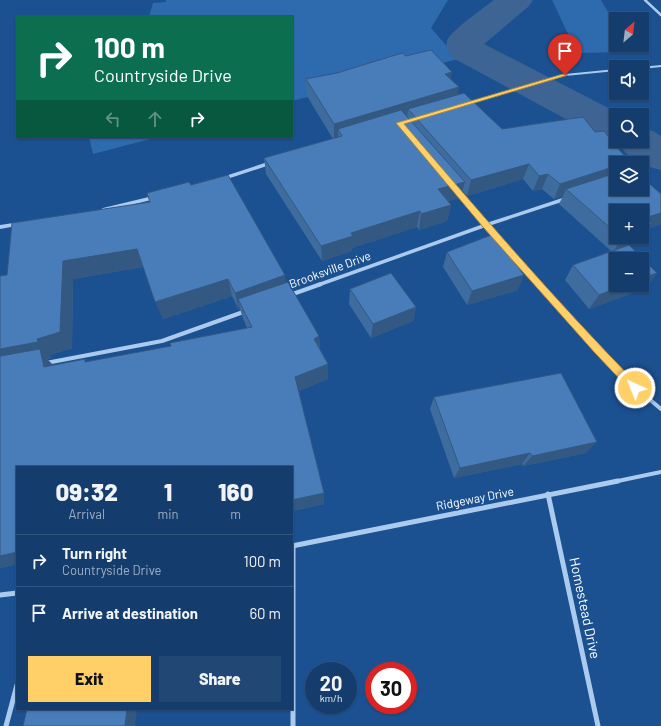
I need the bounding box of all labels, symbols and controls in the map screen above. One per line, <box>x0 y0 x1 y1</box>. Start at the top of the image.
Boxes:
north arrow <box>609 12 649 52</box>
map controls <box>609 12 649 292</box>
text: 100 m <box>94 30 165 64</box>
icon: right <box>28 32 80 84</box>
pin <box>548 34 582 75</box>
icon: arrive <box>554 40 576 62</box>
button: sound <box>609 60 649 100</box>
text: Countryside Drive <box>94 64 232 86</box>
icon: left <box>102 108 124 130</box>
icon: ahead <box>144 108 166 130</box>
icon: right <box>186 108 208 130</box>
button: search <box>609 108 649 148</box>
button: layers <box>609 156 649 196</box>
button: + <box>609 204 649 244</box>
street label: Brooksville Drive <box>287 248 373 290</box>
button: − <box>609 252 649 292</box>
position arrow <box>614 367 656 409</box>
text: 09:32 <box>56 477 118 506</box>
text: 1 <box>164 477 172 506</box>
text: 160 <box>218 477 253 506</box>
street label: Ridgeway Drive <box>435 484 515 512</box>
text: Arrival <box>69 506 105 522</box>
text: min <box>157 506 179 522</box>
text: m <box>230 506 241 522</box>
text: Turn right <box>62 544 127 562</box>
icon: right <box>28 550 50 572</box>
text: 100 m <box>243 552 281 570</box>
street label: Homestead Drive <box>566 556 605 660</box>
text: Countryside Drive <box>62 562 162 578</box>
icon: arrive <box>28 602 50 624</box>
text: Arrive at destination <box>62 604 198 622</box>
text: 60 m <box>249 604 281 622</box>
button: Exit <box>28 656 151 702</box>
button: Share <box>159 656 281 702</box>
speed limit sign: 30 <box>365 662 417 714</box>
text: 20 <box>320 671 342 695</box>
text: km/h <box>320 692 342 704</box>

